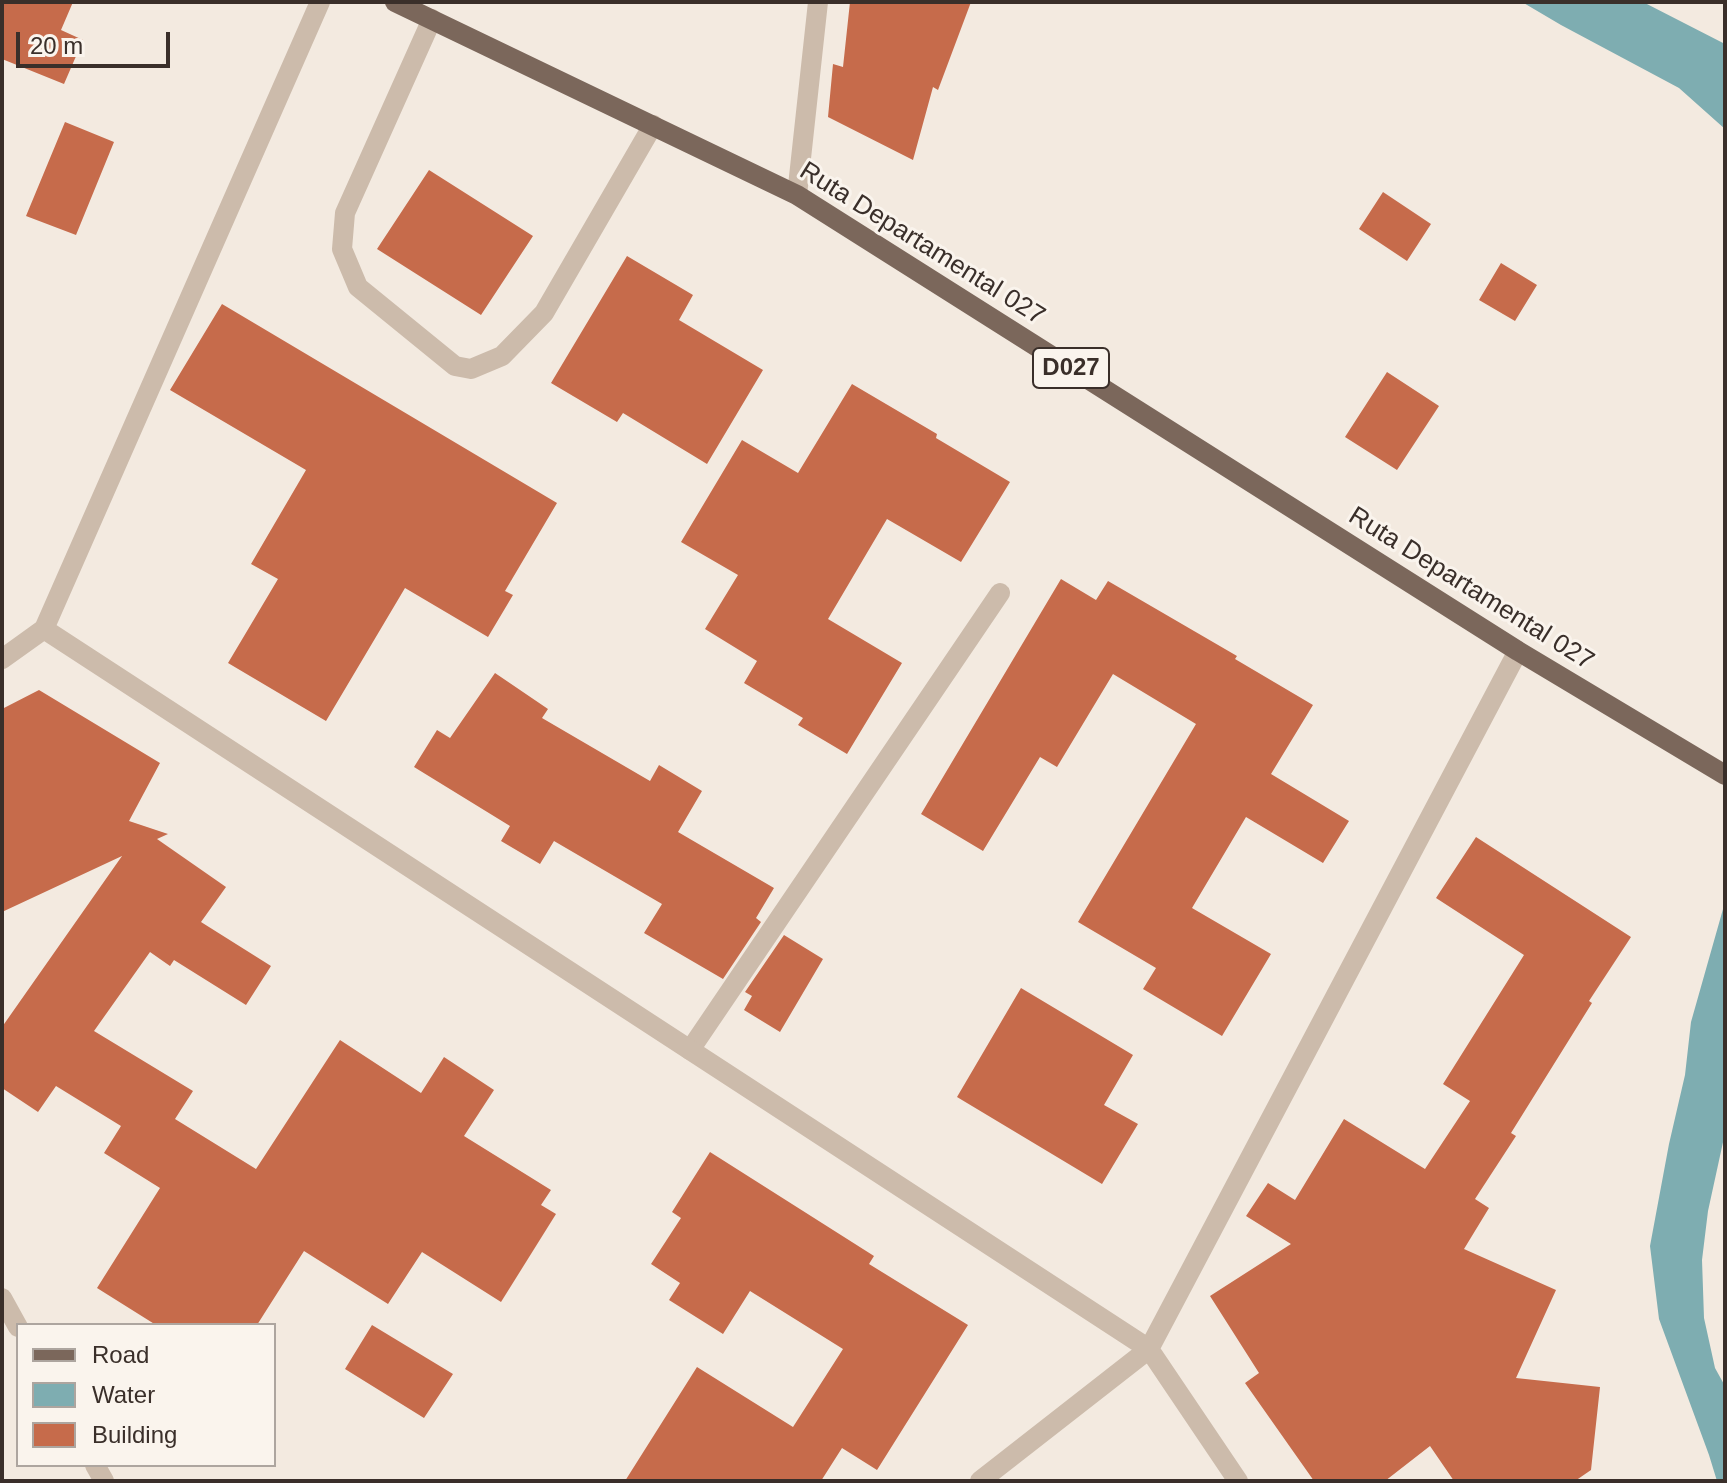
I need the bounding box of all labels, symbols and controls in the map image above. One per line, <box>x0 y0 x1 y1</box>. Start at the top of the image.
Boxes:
scale bar <box>20 16 174 66</box>
text: 20 m <box>30 32 83 59</box>
street label: Ruta Departamental 027 <box>794 156 1050 332</box>
road number: D027 <box>1033 348 1109 388</box>
street label: Ruta Departamental 027 <box>1343 501 1599 677</box>
legend <box>16 1323 276 1467</box>
text: Road <box>92 1341 149 1368</box>
text: Water <box>92 1381 155 1408</box>
text: Building <box>92 1421 177 1448</box>

